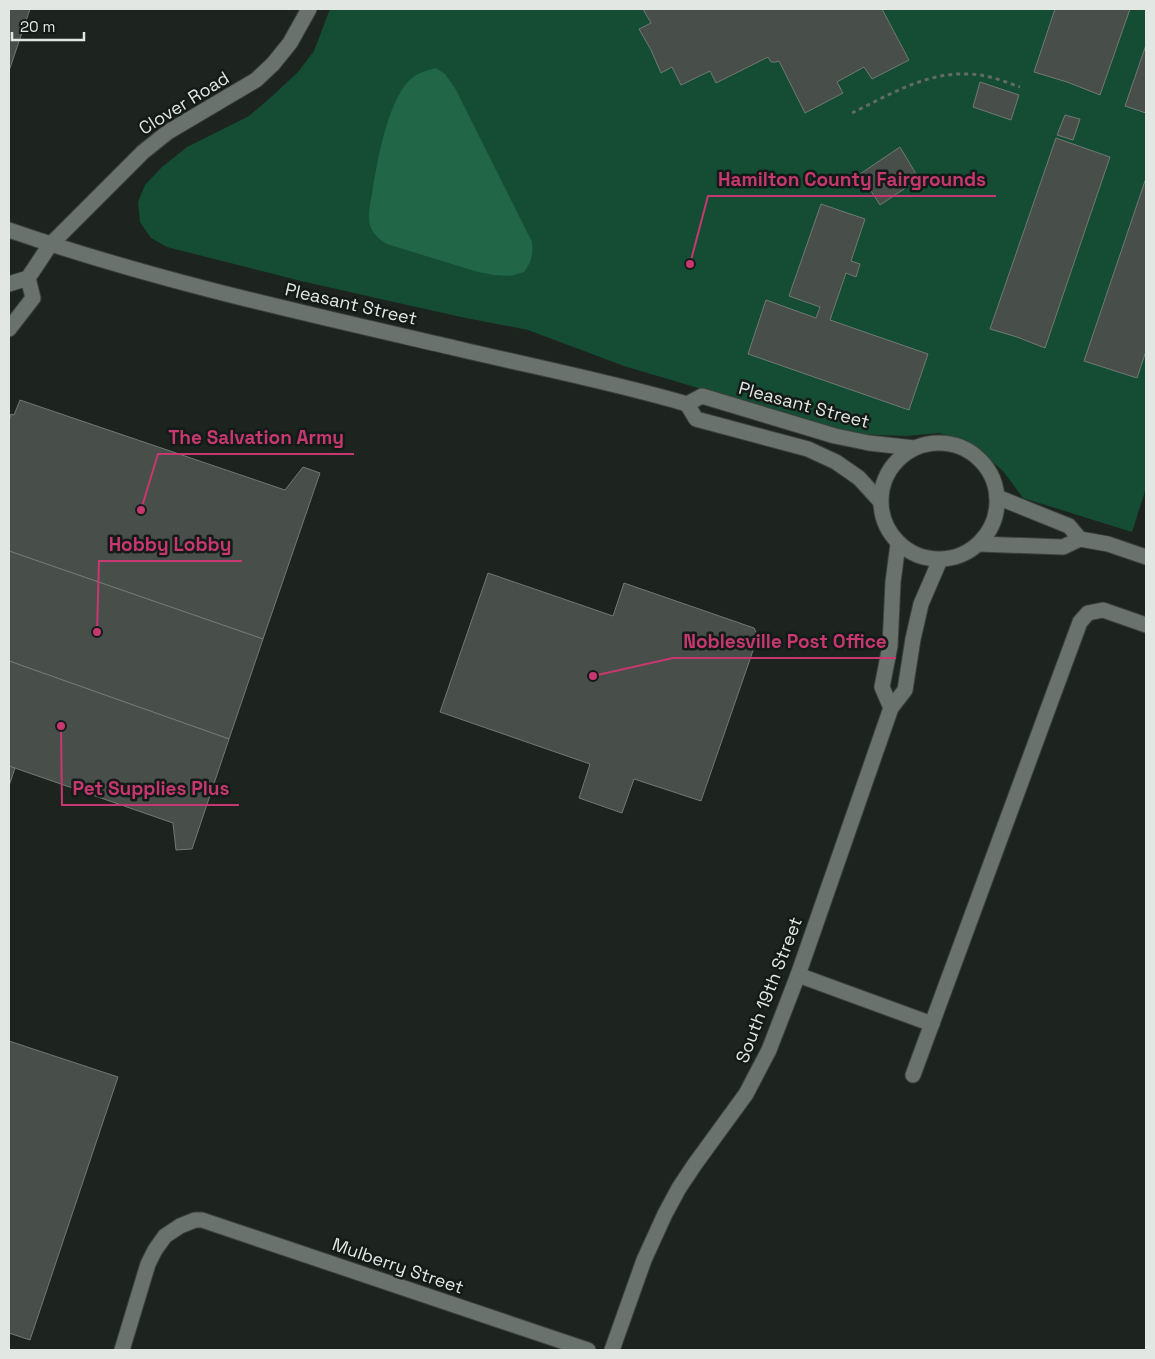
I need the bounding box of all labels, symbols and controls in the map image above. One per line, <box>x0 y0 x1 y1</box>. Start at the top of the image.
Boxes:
scale bar <box>12 10 85 42</box>
text: 20 m <box>20 17 55 36</box>
street label: Clover Road <box>134 66 233 139</box>
callout: Hamilton County Fairgrounds <box>708 162 996 196</box>
text: Hamilton County Fairgrounds <box>718 167 986 192</box>
street label: Pleasant Street <box>283 277 419 330</box>
street label: Pleasant Street <box>736 376 872 433</box>
callout: The Salvation Army <box>158 420 354 454</box>
text: The Salvation Army <box>168 425 344 450</box>
callout: Hobby Lobby <box>99 527 242 561</box>
text: Hobby Lobby <box>109 532 231 557</box>
callout: Noblesville Post Office <box>673 624 896 658</box>
text: Noblesville Post Office <box>683 629 887 654</box>
callout: Pet Supplies Plus <box>62 771 239 805</box>
text: Pet Supplies Plus <box>73 776 229 801</box>
street label: South 19th Street <box>730 914 807 1066</box>
street label: Mulberry Street <box>329 1232 467 1299</box>

